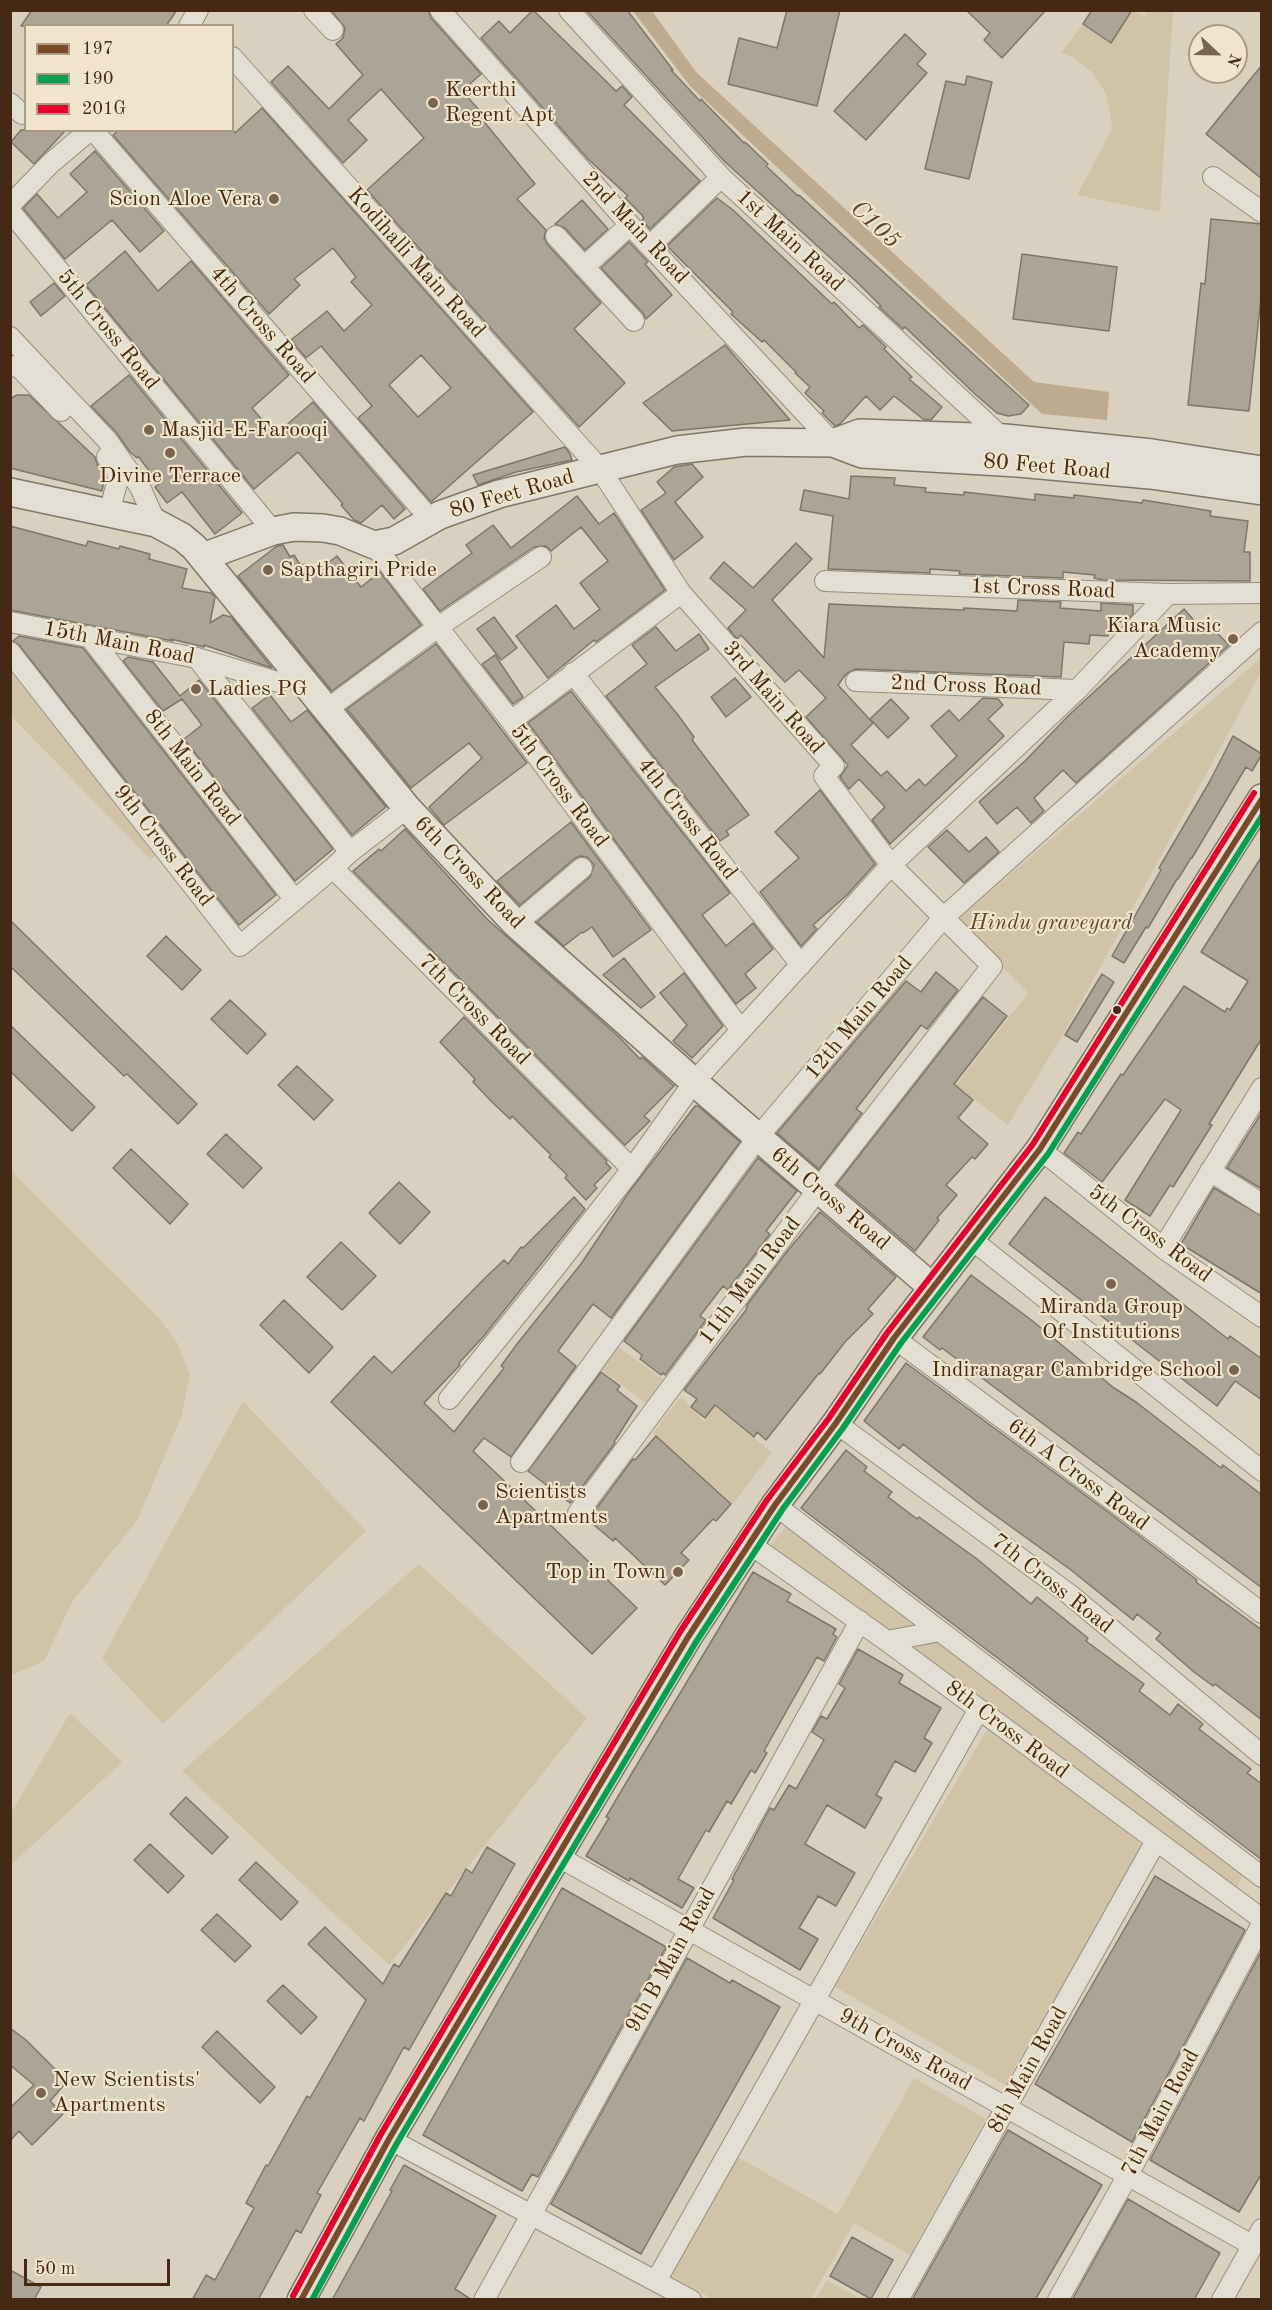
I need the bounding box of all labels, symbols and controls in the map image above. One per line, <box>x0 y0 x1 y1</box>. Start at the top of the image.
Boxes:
legend <box>24 24 234 132</box>
north arrow <box>1188 24 1248 84</box>
text: 197 <box>82 40 113 58</box>
text: N <box>1223 51 1243 69</box>
text: 190 <box>82 70 113 88</box>
place label: Keerthi Regent Apt <box>445 77 555 128</box>
marker: Keerthi Regent Apt <box>426 96 440 110</box>
text: 201G <box>82 100 126 118</box>
street label: 2nd Main Road <box>576 166 694 290</box>
street label: Kodihalli Main Road <box>341 182 491 344</box>
street label: 1st Main Road <box>730 184 850 298</box>
place label: Scion Aloe Vera <box>109 186 262 212</box>
marker: Scion Aloe Vera <box>267 192 281 206</box>
water label: C105 <box>844 195 906 255</box>
street label: 4th Cross Road <box>204 261 320 389</box>
street label: 5th Cross Road <box>51 264 165 396</box>
place label: Masjid-E-Farooqi <box>161 417 328 443</box>
marker: Masjid-E-Farooqi <box>142 423 156 437</box>
marker: Divine Terrace <box>163 446 177 460</box>
street label: 80 Feet Road <box>982 448 1112 486</box>
place label: Divine Terrace <box>99 463 241 489</box>
street label: 80 Feet Road <box>447 464 577 524</box>
place label: Sapthagiri Pride <box>280 557 437 583</box>
marker: Sapthagiri Pride <box>261 563 275 577</box>
street label: 1st Cross Road <box>970 573 1116 605</box>
place label: Kiara Music Academy <box>1106 613 1221 664</box>
street label: 15th Main Road <box>41 615 197 671</box>
marker: Kiara Music Academy <box>1226 632 1240 646</box>
street label: 3rd Main Road <box>717 636 829 760</box>
street label: 2nd Cross Road <box>890 670 1042 702</box>
place label: Ladies PG <box>208 676 308 702</box>
marker: Ladies PG <box>189 682 203 696</box>
street label: 8th Main Road <box>138 704 246 832</box>
street label: 5th Cross Road <box>504 719 614 853</box>
street label: 4th Cross Road <box>631 753 743 885</box>
street label: 9th Cross Road <box>107 780 219 912</box>
street label: 6th Cross Road <box>408 811 530 935</box>
park label: Hindu graveyard <box>970 910 1132 936</box>
street label: 7th Cross Road <box>413 949 535 1071</box>
street label: 12th Main Road <box>800 951 918 1085</box>
unlabelled marker <box>1111 1004 1123 1016</box>
street label: 6th Cross Road <box>765 1141 895 1257</box>
street label: 5th Cross Road <box>1083 1179 1217 1289</box>
street label: 11th Main Road <box>693 1212 807 1350</box>
marker: Miranda Group Of Institutions <box>1104 1277 1118 1291</box>
place label: Miranda Group Of Institutions <box>1039 1294 1183 1346</box>
place label: Indiranagar Cambridge School <box>932 1357 1222 1383</box>
marker: Indiranagar Cambridge School <box>1227 1363 1241 1377</box>
street label: 6th A Cross Road <box>1002 1413 1154 1537</box>
place label: Scientists Apartments <box>495 1479 608 1530</box>
marker: Scientists Apartments <box>476 1498 490 1512</box>
street label: 7th Cross Road <box>986 1528 1118 1640</box>
place label: Top in Town <box>546 1559 666 1585</box>
marker: Top in Town <box>671 1565 685 1579</box>
street label: 8th Cross Road <box>940 1675 1074 1785</box>
street label: 9th B Main Road <box>620 1883 722 2037</box>
street label: 8th Main Road <box>982 2002 1074 2138</box>
street label: 9th Cross Road <box>834 2003 976 2097</box>
street label: 7th Main Road <box>1116 2045 1206 2181</box>
place label: New Scientists' Apartments <box>53 2067 200 2118</box>
marker: New Scientists' Apartments <box>34 2086 48 2100</box>
scale bar <box>27 2247 172 2285</box>
text: 50 m <box>35 2260 75 2278</box>

